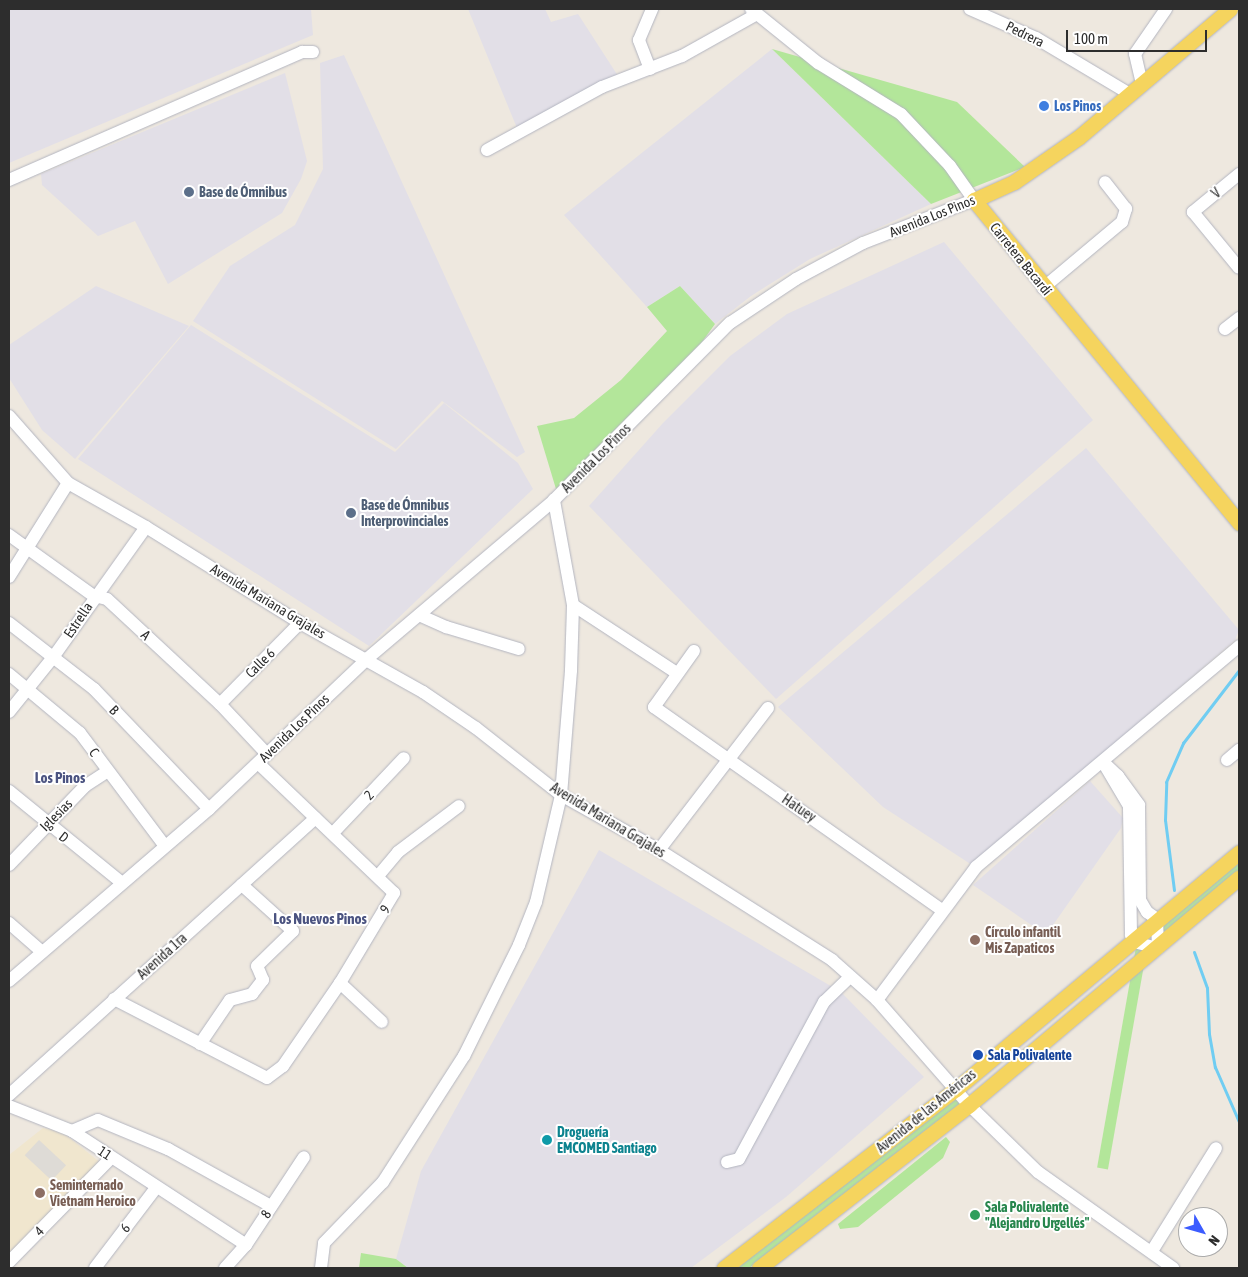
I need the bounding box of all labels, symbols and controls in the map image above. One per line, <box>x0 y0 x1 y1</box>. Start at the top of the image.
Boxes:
street label: Pedrera <box>1003 18 1047 50</box>
scale bar <box>1068 20 1209 52</box>
text: 100 m <box>1074 30 1108 47</box>
place label: Los Pinos <box>1054 98 1101 114</box>
marker: Los Pinos <box>1038 100 1050 112</box>
place label: Base de Ómnibus <box>199 184 287 200</box>
street label: V <box>1208 184 1224 202</box>
marker: Base de Ómnibus <box>183 186 195 198</box>
street label: Avenida Los Pinos <box>887 191 977 241</box>
street label: Carretera Bacardí <box>987 219 1055 299</box>
street label: Avenida Los Pinos <box>558 420 634 496</box>
place label: Base de Ómnibus Interprovinciales <box>361 497 449 530</box>
marker: Base de Ómnibus Interprovinciales <box>345 507 357 519</box>
street label: Avenida Mariana Grajales <box>207 560 329 642</box>
street label: Estrella <box>60 599 96 641</box>
street label: A <box>138 627 154 643</box>
street label: Calle 6 <box>242 645 278 681</box>
street label: Avenida Los Pinos <box>255 690 333 766</box>
street label: B <box>106 702 122 718</box>
street label: C <box>85 744 103 760</box>
district label: Los Pinos <box>35 769 85 787</box>
street label: Avenida Mariana Grajales <box>547 779 669 861</box>
street label: 2 <box>361 787 377 803</box>
street label: Hatuey <box>779 791 819 825</box>
street label: Iglesias <box>36 795 76 835</box>
street label: D <box>56 828 72 846</box>
street label: 9 <box>376 902 394 916</box>
district label: Los Nuevos Pinos <box>273 910 367 928</box>
place label: Círculo infantil Mis Zapaticos <box>985 924 1061 956</box>
street label: Avenida 1ra <box>134 929 190 983</box>
marker: Círculo infantil Mis Zapaticos <box>969 934 981 946</box>
place label: Sala Polivalente <box>988 1047 1072 1063</box>
marker: Sala Polivalente <box>972 1049 984 1061</box>
street label: Avenida de las Américas <box>873 1066 979 1156</box>
place label: Droguería EMCOMED Santiago <box>557 1124 657 1156</box>
marker: Droguería EMCOMED Santiago <box>541 1134 553 1146</box>
street label: 11 <box>95 1142 115 1164</box>
place label: Seminternado Vietnam Heroico <box>50 1177 136 1210</box>
marker: Seminternado Vietnam Heroico <box>34 1187 46 1199</box>
place label: Sala Polivalente "Alejandro Urgellés" <box>985 1199 1089 1232</box>
street label: 8 <box>257 1207 275 1221</box>
north arrow <box>1178 1207 1228 1257</box>
marker: Sala Polivalente "Alejandro Urgellés" <box>969 1209 981 1221</box>
street label: 6 <box>116 1220 134 1236</box>
street label: 4 <box>31 1223 47 1239</box>
text: N <box>1205 1232 1223 1249</box>

